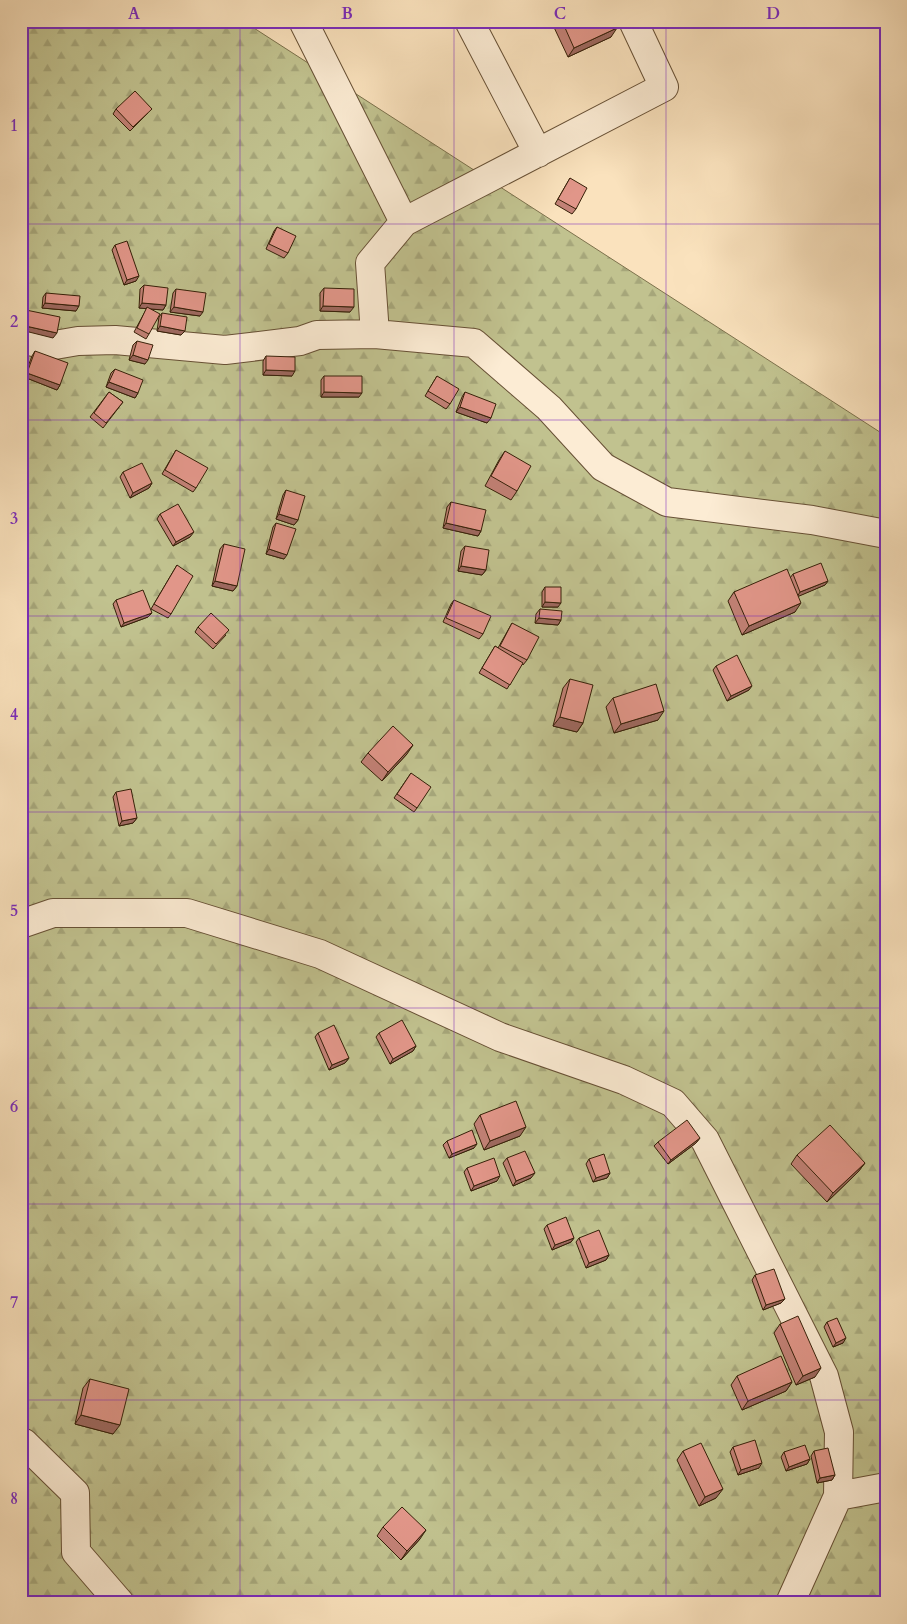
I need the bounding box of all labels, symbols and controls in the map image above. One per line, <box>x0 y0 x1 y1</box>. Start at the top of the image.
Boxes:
text: A <box>128 3 140 25</box>
text: B <box>341 3 353 25</box>
text: C <box>554 3 566 25</box>
text: D <box>766 3 780 25</box>
text: 1 <box>10 115 18 137</box>
text: 2 <box>10 311 18 333</box>
text: 3 <box>10 508 18 530</box>
text: 4 <box>10 704 18 726</box>
text: 5 <box>10 900 18 922</box>
text: 6 <box>10 1096 18 1118</box>
text: 7 <box>10 1292 18 1314</box>
text: 8 <box>10 1488 18 1510</box>

